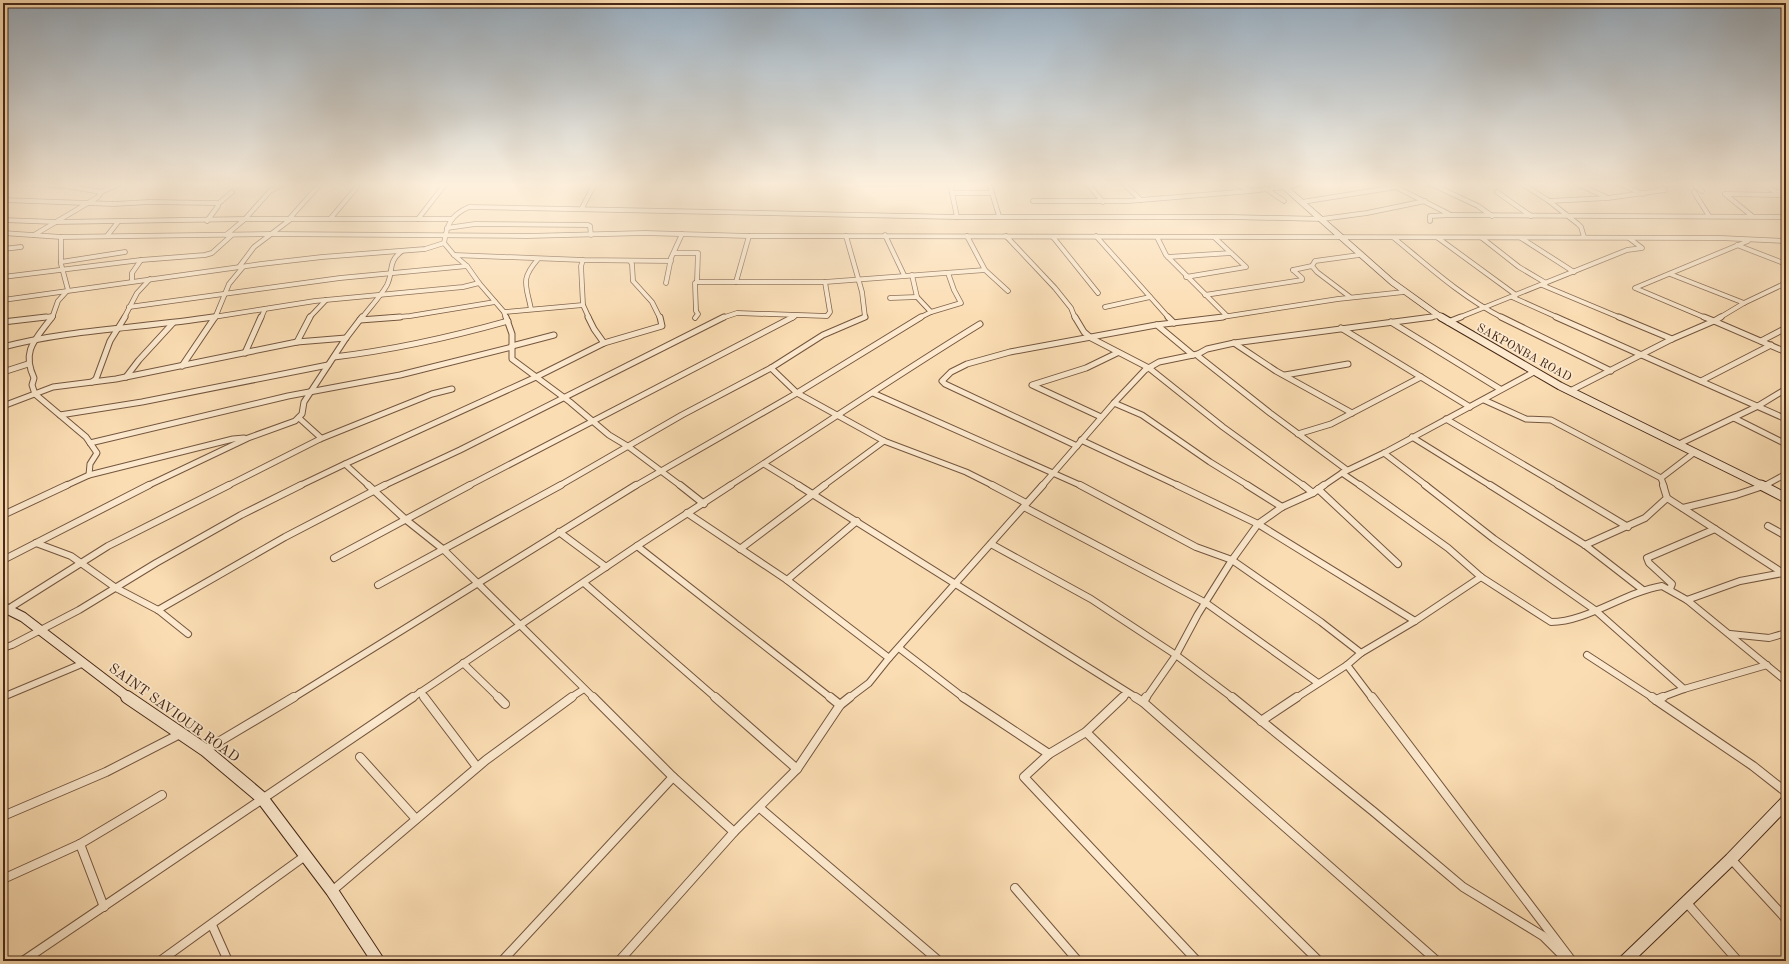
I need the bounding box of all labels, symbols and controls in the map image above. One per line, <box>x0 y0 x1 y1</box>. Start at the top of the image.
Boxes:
street label: SAKPONBA ROAD <box>1475 322 1573 384</box>
street label: SAINT SAVIOUR ROAD <box>106 661 242 765</box>

